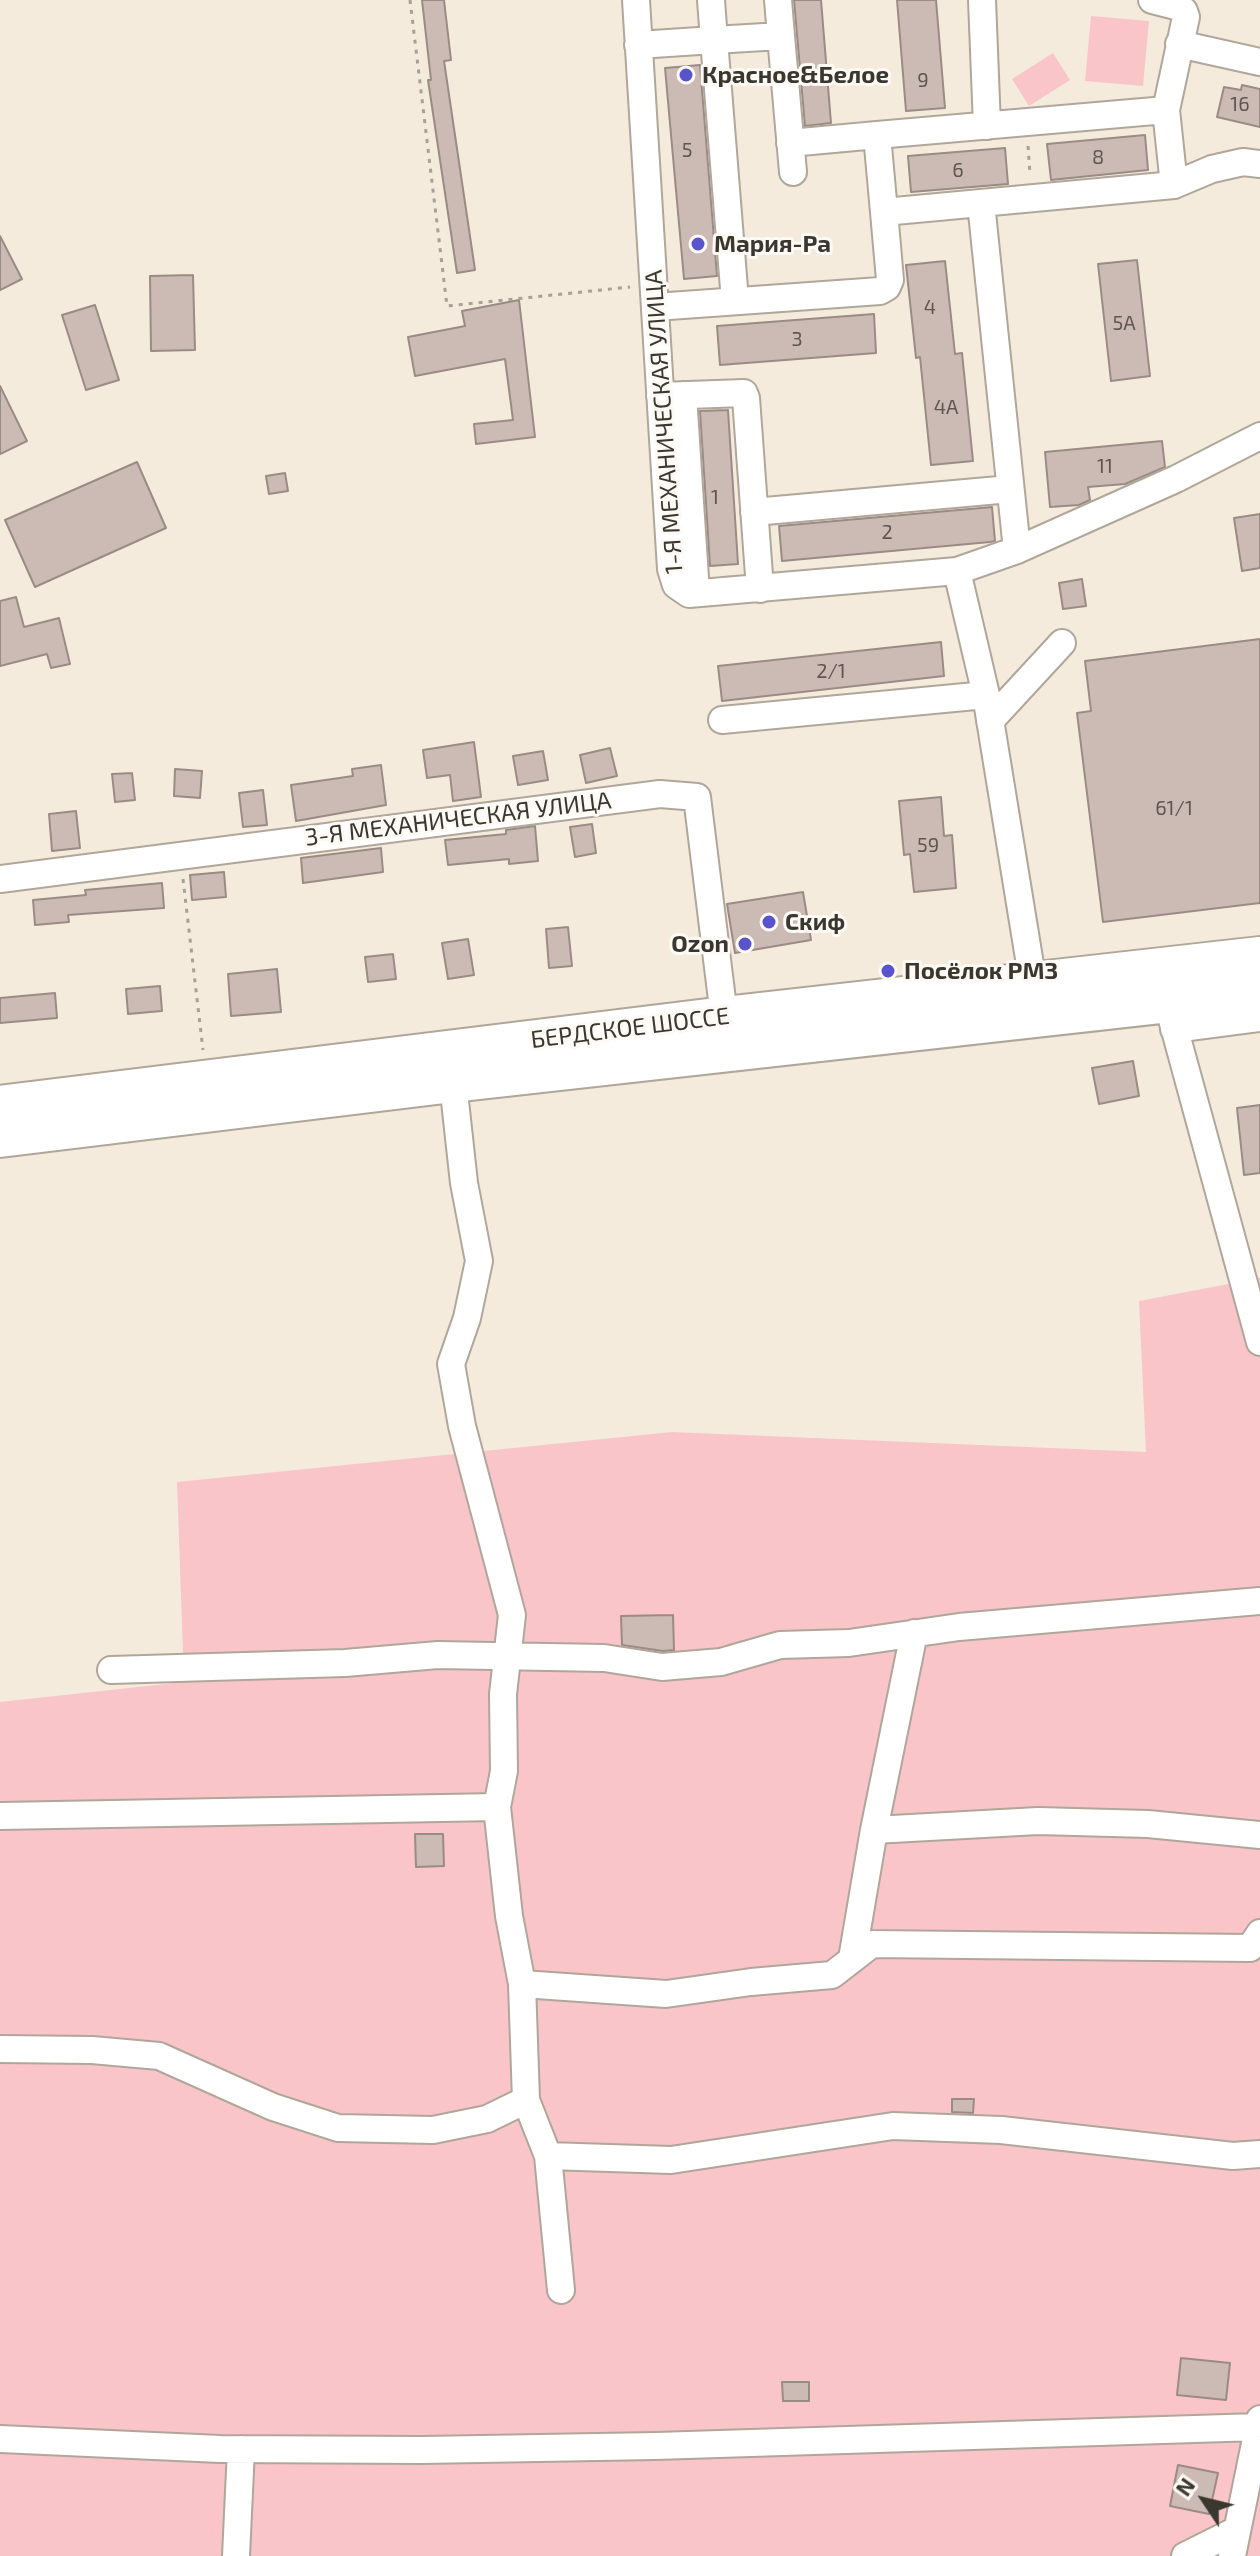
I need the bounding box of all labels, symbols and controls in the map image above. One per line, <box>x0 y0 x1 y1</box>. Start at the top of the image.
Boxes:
place label: Красное&Белое <box>702 61 889 89</box>
marker: Красное&Белое <box>677 66 695 84</box>
house number: 9 <box>917 68 929 92</box>
house number: 16 <box>1230 92 1250 116</box>
house number: 5 <box>682 138 692 162</box>
house number: 8 <box>1092 145 1104 169</box>
house number: 6 <box>952 158 964 182</box>
place label: Мария-Ра <box>714 230 831 258</box>
marker: Мария-Ра <box>689 235 707 253</box>
street label: 1-Я МЕХАНИЧЕСКАЯ УЛИЦА <box>639 269 689 575</box>
house number: 4 <box>924 295 936 319</box>
house number: 5А <box>1112 311 1136 335</box>
house number: 3 <box>791 327 803 351</box>
house number: 4А <box>934 395 958 419</box>
house number: 11 <box>1097 454 1113 478</box>
house number: 1 <box>711 485 719 509</box>
house number: 2 <box>881 520 893 544</box>
house number: 2/1 <box>816 659 846 683</box>
street label: 3-Я МЕХАНИЧЕСКАЯ УЛИЦА <box>303 786 613 852</box>
house number: 61/1 <box>1155 796 1193 820</box>
house number: 59 <box>917 833 939 857</box>
place label: Скиф <box>785 908 845 936</box>
marker: Скиф <box>760 913 778 931</box>
place label: Ozon <box>671 930 729 958</box>
marker: Ozon <box>736 935 754 953</box>
place label: Посёлок РМЗ <box>904 957 1058 985</box>
marker: Посёлок РМЗ <box>879 962 897 980</box>
street label: БЕРДСКОЕ ШОССЕ <box>529 1002 731 1054</box>
north arrow <box>1164 2460 1244 2540</box>
text: N <box>1169 2472 1200 2500</box>

